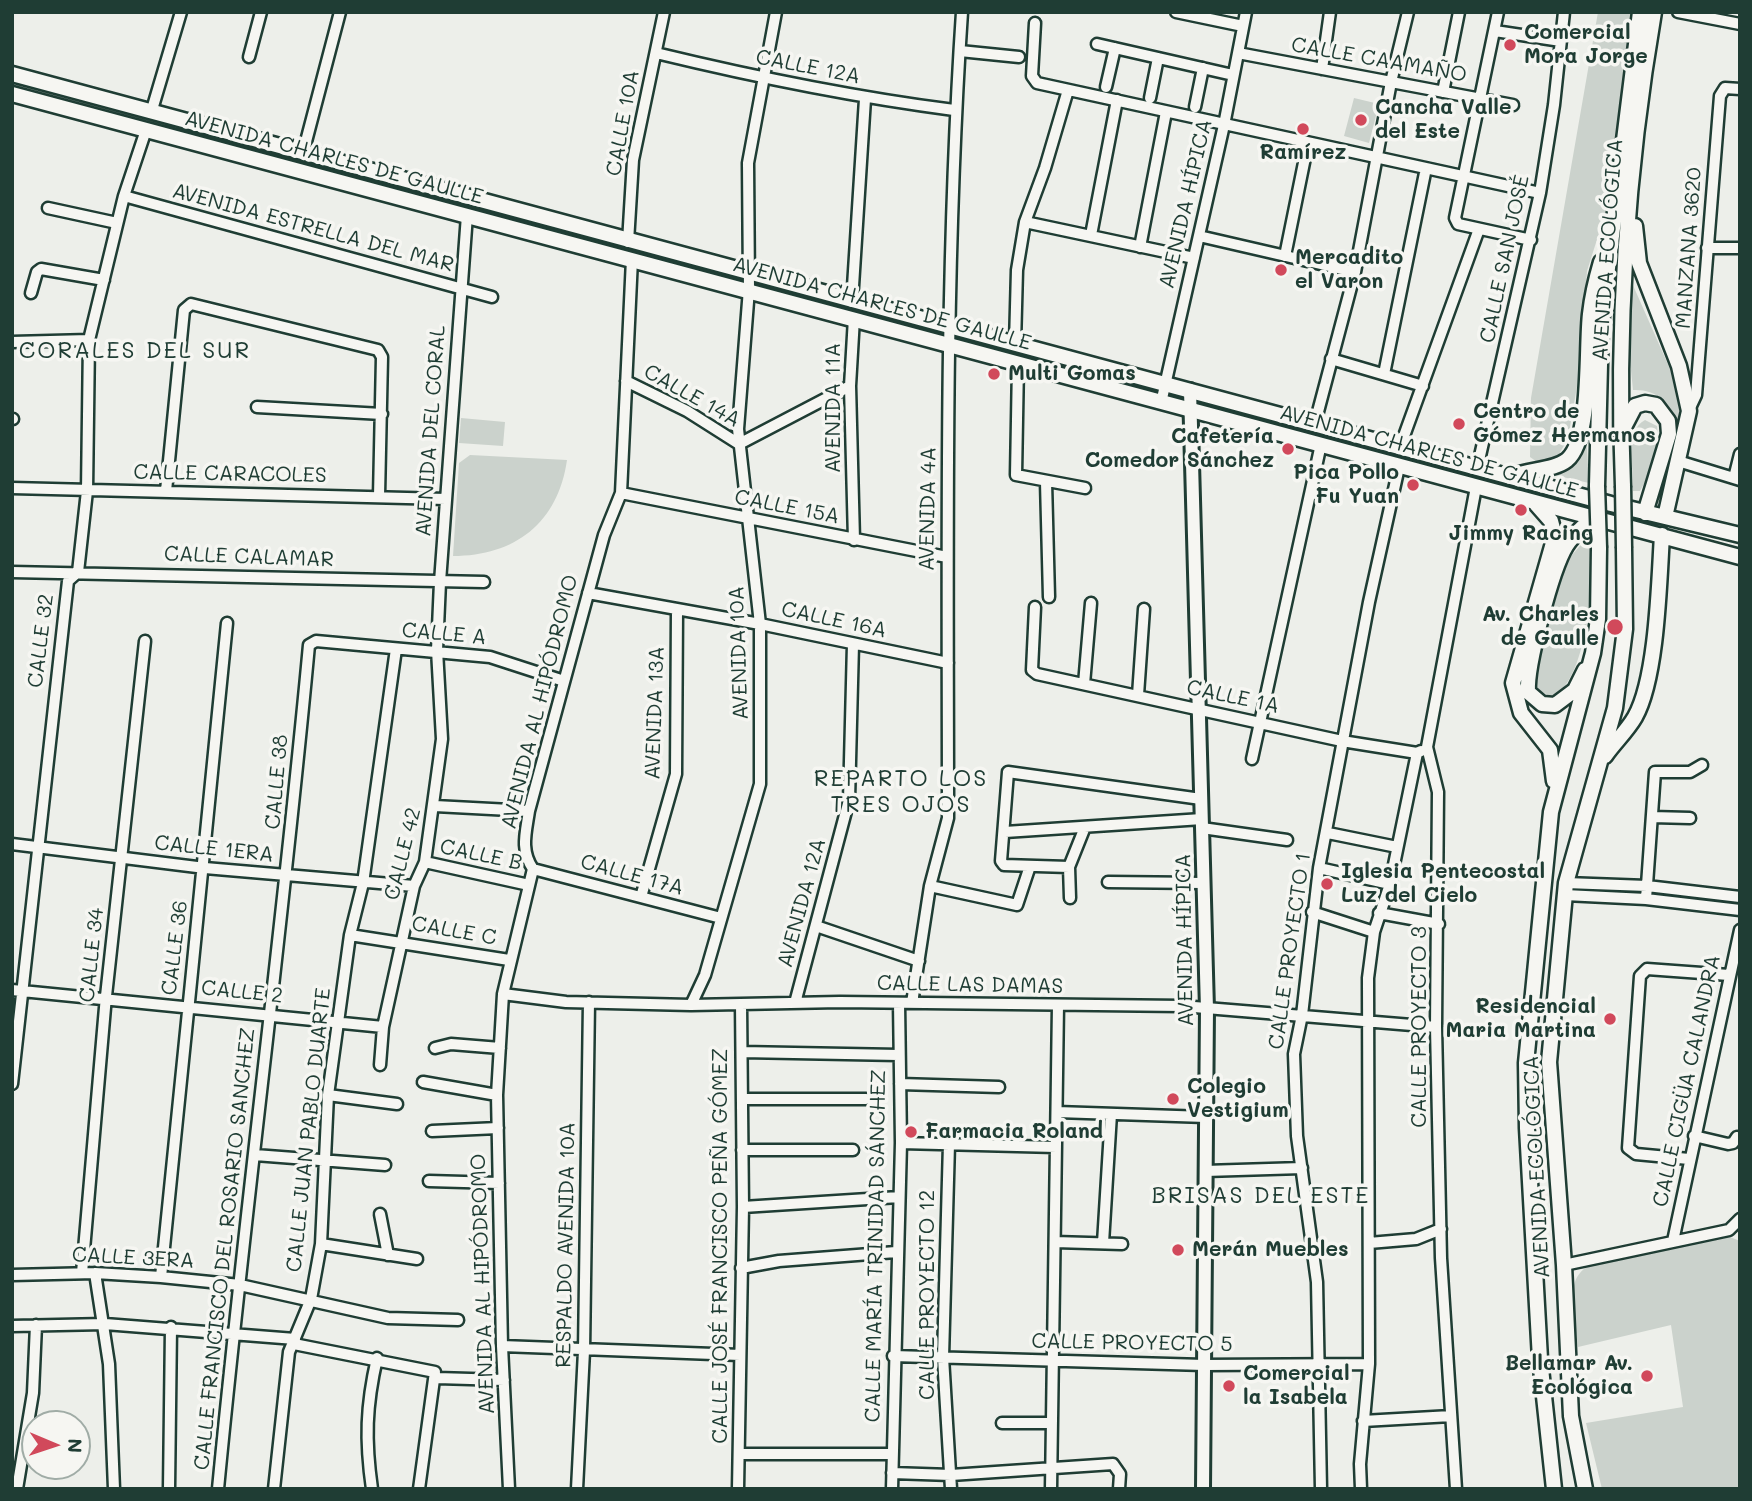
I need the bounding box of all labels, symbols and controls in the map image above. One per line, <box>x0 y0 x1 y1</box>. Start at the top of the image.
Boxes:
place label: Comercial Mora Jorge <box>1524 20 1648 70</box>
street label: CALLE CAAMAÑO <box>1289 32 1469 88</box>
marker: Comercial Mora Jorge <box>1502 37 1518 53</box>
street label: CALLE 12A <box>754 45 862 89</box>
street label: CALLE 10A <box>601 68 645 178</box>
place label: Cancha Valle del Este <box>1375 95 1511 145</box>
street label: AVENIDA CHARLES DE GAULLE <box>182 106 486 210</box>
marker: Cancha Valle del Este <box>1353 112 1369 128</box>
street label: AVENIDA HÍPICA <box>1154 117 1218 291</box>
marker: Ramírez <box>1295 121 1311 137</box>
street label: AVENIDA ECOLÓGICA <box>1588 138 1628 362</box>
place label: Ramírez <box>1260 140 1346 166</box>
street label: MANZANA 3620 <box>1671 166 1707 330</box>
street label: CALLE SAN JOSÉ <box>1475 173 1535 345</box>
street label: AVENIDA ESTRELLA DEL MAR <box>169 178 457 278</box>
place label: Mercadito el Varon <box>1295 245 1403 295</box>
street label: AVENIDA CHARLES DE GAULLE <box>730 252 1034 356</box>
marker: Mercadito el Varon <box>1273 262 1289 278</box>
street label: AVENIDA DEL CORAL <box>411 324 451 538</box>
district label: CORALES DEL SUR <box>21 337 249 365</box>
street label: AVENIDA 11A <box>821 343 847 473</box>
street label: CALLE 14A <box>639 359 745 433</box>
place label: Multi Gomas <box>1008 361 1136 387</box>
marker: Multi Gomas <box>986 366 1002 382</box>
place label: Centro de Gómez Hermanos <box>1473 399 1656 449</box>
street label: AVENIDA CHARLES DE GAULLE <box>1277 400 1581 504</box>
marker: Centro de Gómez Hermanos <box>1451 416 1467 432</box>
place label: Cafetería Comedor Sánchez <box>1085 424 1274 474</box>
marker: Cafetería Comedor Sánchez <box>1280 441 1296 457</box>
street label: AVENIDA 4A <box>914 447 942 571</box>
street label: CALLE CARACOLES <box>133 460 327 488</box>
place label: Pica Pollo Fu Yuan <box>1293 460 1399 510</box>
marker: Pica Pollo Fu Yuan <box>1405 477 1421 493</box>
street label: CALLE 15A <box>732 484 842 530</box>
marker: Jimmy Racing <box>1513 502 1529 518</box>
place label: Jimmy Racing <box>1449 521 1593 547</box>
street label: CALLE CALAMAR <box>164 541 334 573</box>
street label: AVENIDA AL HIPÓDROMO <box>496 572 584 832</box>
street label: AVENIDA 10A <box>724 586 754 720</box>
street label: CALLE 32 <box>23 593 59 689</box>
street label: CALLE 16A <box>779 597 889 643</box>
place label: Av. Charles de Gaulle <box>1482 602 1599 652</box>
marker: Av. Charles de Gaulle <box>1605 617 1625 637</box>
street label: CALLE A <box>401 618 487 650</box>
street label: AVENIDA 13A <box>640 646 670 780</box>
street label: CALLE 1A <box>1184 675 1282 719</box>
street label: CALLE 38 <box>260 733 294 831</box>
district label: REPARTO LOS TRES OJOS <box>815 765 987 819</box>
street label: CALLE 42 <box>379 805 427 903</box>
street label: CALLE 1ERA <box>153 830 275 868</box>
street label: CALLE B <box>438 834 524 876</box>
street label: AVENIDA 12A <box>773 836 831 970</box>
street label: CALLE 17A <box>578 849 686 901</box>
street label: CALLE PROYECTO 1 <box>1264 851 1316 1051</box>
street label: AVENIDA HÍPICA <box>1171 853 1199 1027</box>
place label: Iglesia Pentecostal Luz del Cielo <box>1341 859 1545 909</box>
marker: Iglesia Pentecostal Luz del Cielo <box>1319 876 1335 892</box>
street label: CALLE 36 <box>157 899 193 997</box>
street label: CALLE 34 <box>75 906 109 1004</box>
street label: CALLE C <box>410 911 498 951</box>
street label: CALLE PROYECTO 3 <box>1407 926 1433 1128</box>
street label: CALLE CIGÜA CALANDRA <box>1648 953 1726 1209</box>
street label: CALLE LAS DAMAS <box>877 971 1063 999</box>
street label: CALLE 2 <box>200 975 284 1009</box>
street label: CALLE JUAN PABLO DUARTE <box>282 986 336 1274</box>
place label: Residencial Maria Martina <box>1445 994 1596 1044</box>
marker: Residencial Maria Martina <box>1602 1011 1618 1027</box>
street label: CALLE FRANCISCO DEL ROSARIO SANCHEZ <box>189 1027 261 1471</box>
street label: CALLE JOSÉ FRANCISCO PEÑA GÓMEZ <box>708 1048 734 1444</box>
street label: AVENIDA ECOLÓGICA <box>1519 1055 1555 1279</box>
street label: CALLE MARÍA TRINIDAD SÁNCHEZ <box>860 1069 892 1423</box>
place label: Colegio Vestigium <box>1187 1074 1289 1124</box>
marker: Colegio Vestigium <box>1165 1091 1181 1107</box>
place label: Farmacia Roland <box>925 1119 1103 1145</box>
street label: RESPALDO AVENIDA 10A <box>551 1122 581 1368</box>
marker: Farmacia Roland <box>903 1124 919 1140</box>
street label: AVENIDA AL HIPÓDROMO <box>466 1153 500 1415</box>
district label: BRISAS DEL ESTE <box>1153 1182 1369 1210</box>
street label: CALLE PROYECTO 12 <box>915 1190 941 1400</box>
place label: Merán Muebles <box>1192 1237 1349 1263</box>
street label: CALLE 3ERA <box>71 1242 195 1274</box>
marker: Merán Muebles <box>1170 1242 1186 1258</box>
street label: CALLE PROYECTO 5 <box>1031 1329 1233 1357</box>
place label: Bellamar Av. Ecológica <box>1505 1351 1633 1401</box>
place label: Comercial la Isabela <box>1243 1361 1350 1411</box>
marker: Bellamar Av. Ecológica <box>1639 1368 1655 1384</box>
marker: Comercial la Isabela <box>1221 1378 1237 1394</box>
north arrow <box>21 1410 91 1480</box>
text: N <box>63 1438 88 1453</box>

